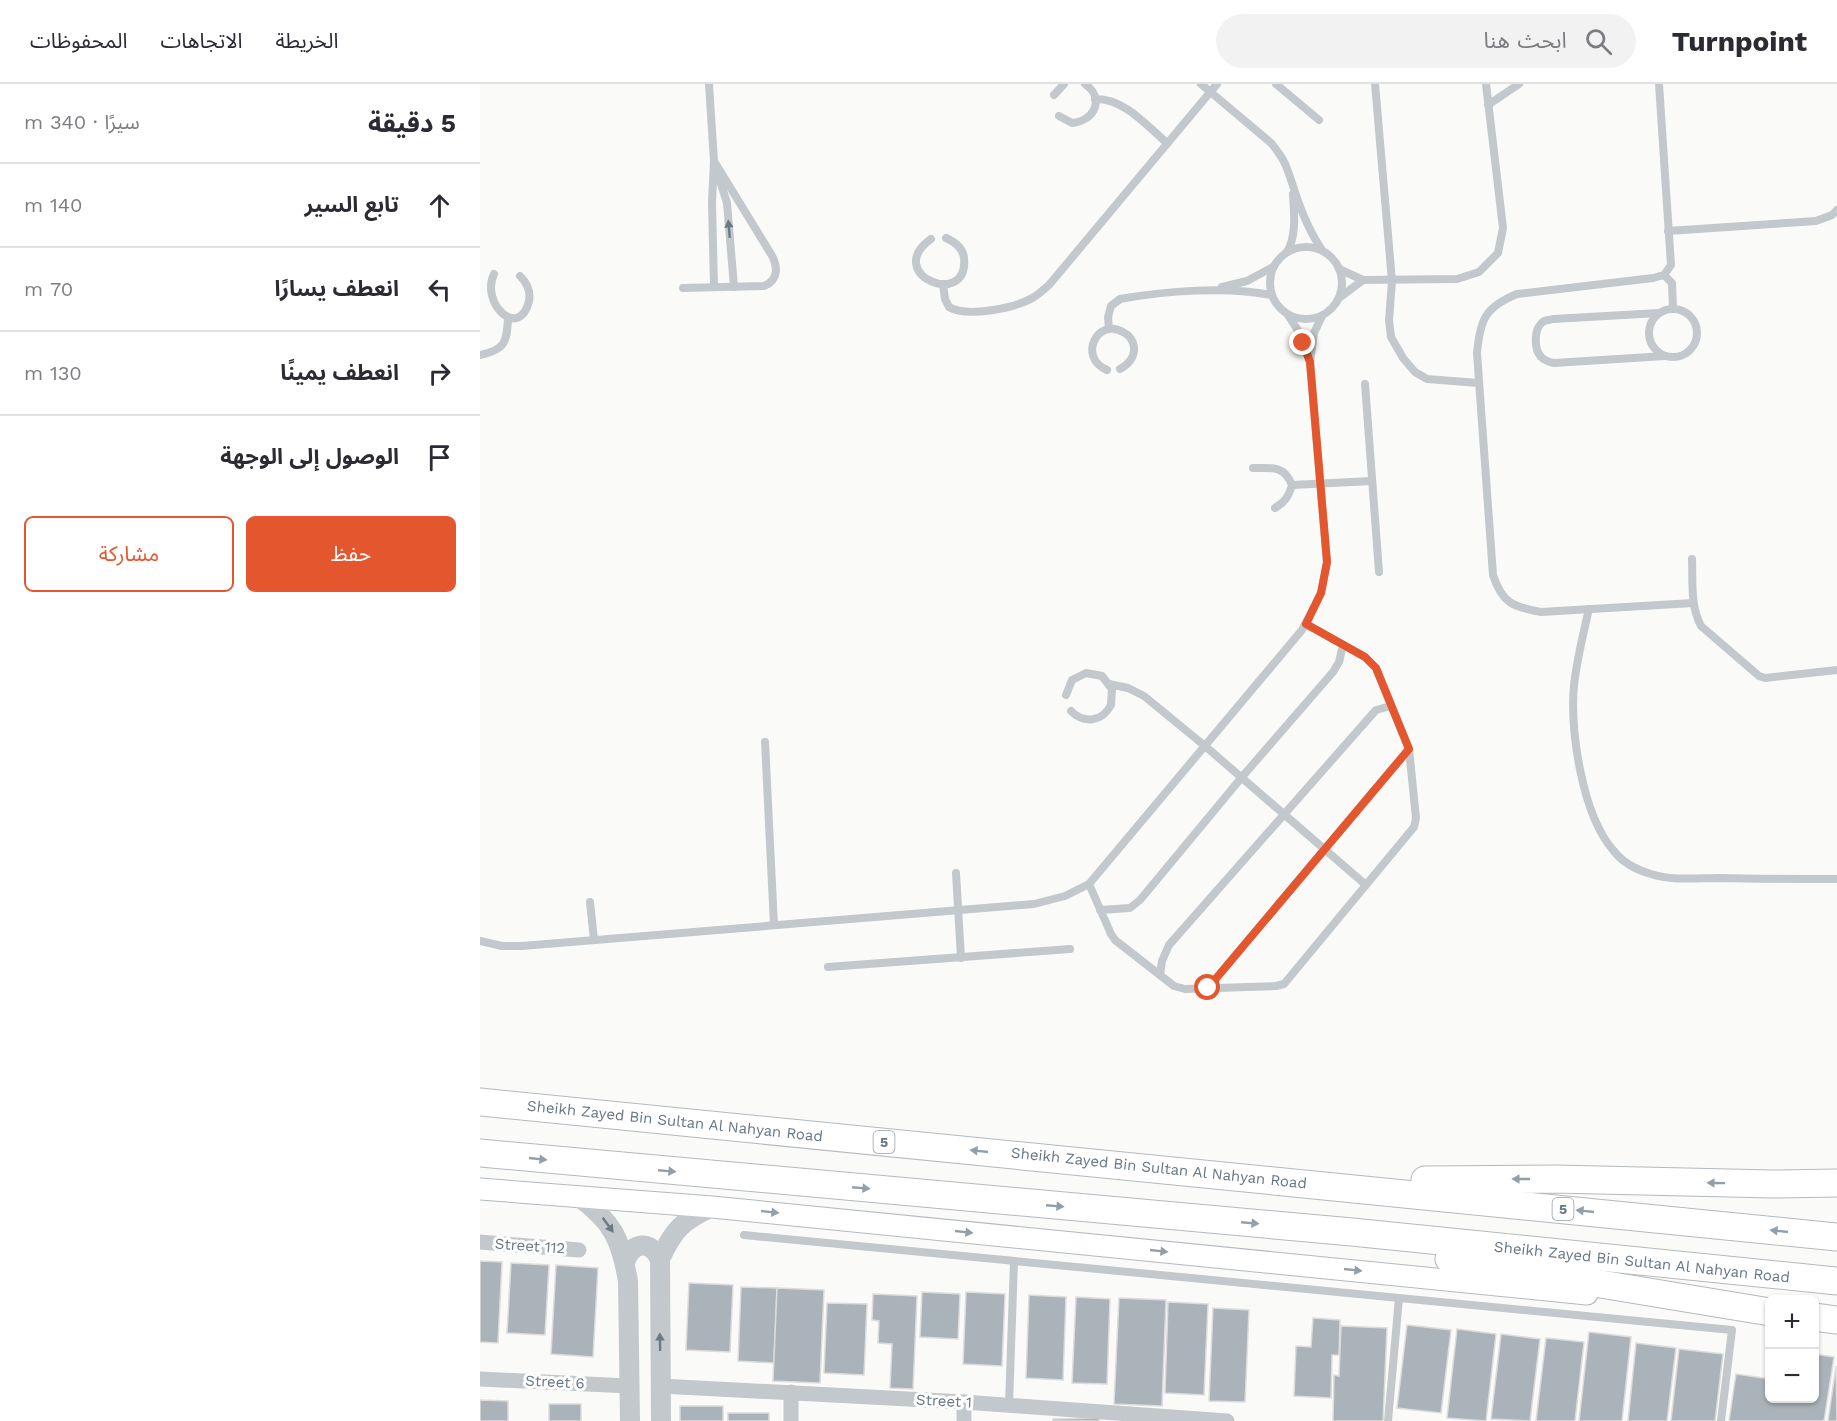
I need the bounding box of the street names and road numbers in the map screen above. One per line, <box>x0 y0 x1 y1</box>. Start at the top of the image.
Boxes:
street label: Sheikh Zayed Bin Sultan Al Nahyan Road <box>526 1097 824 1145</box>
road number: 5 <box>874 1131 894 1153</box>
street label: Sheikh Zayed Bin Sultan Al Nahyan Road <box>1010 1144 1308 1192</box>
road number: 5 <box>1552 1198 1574 1220</box>
street label: Street 112 <box>494 1235 566 1257</box>
street label: Sheikh Zayed Bin Sultan Al Nahyan Road <box>1493 1238 1791 1286</box>
street label: Street 6 <box>525 1371 585 1393</box>
street label: Street 1 <box>916 1391 972 1411</box>

